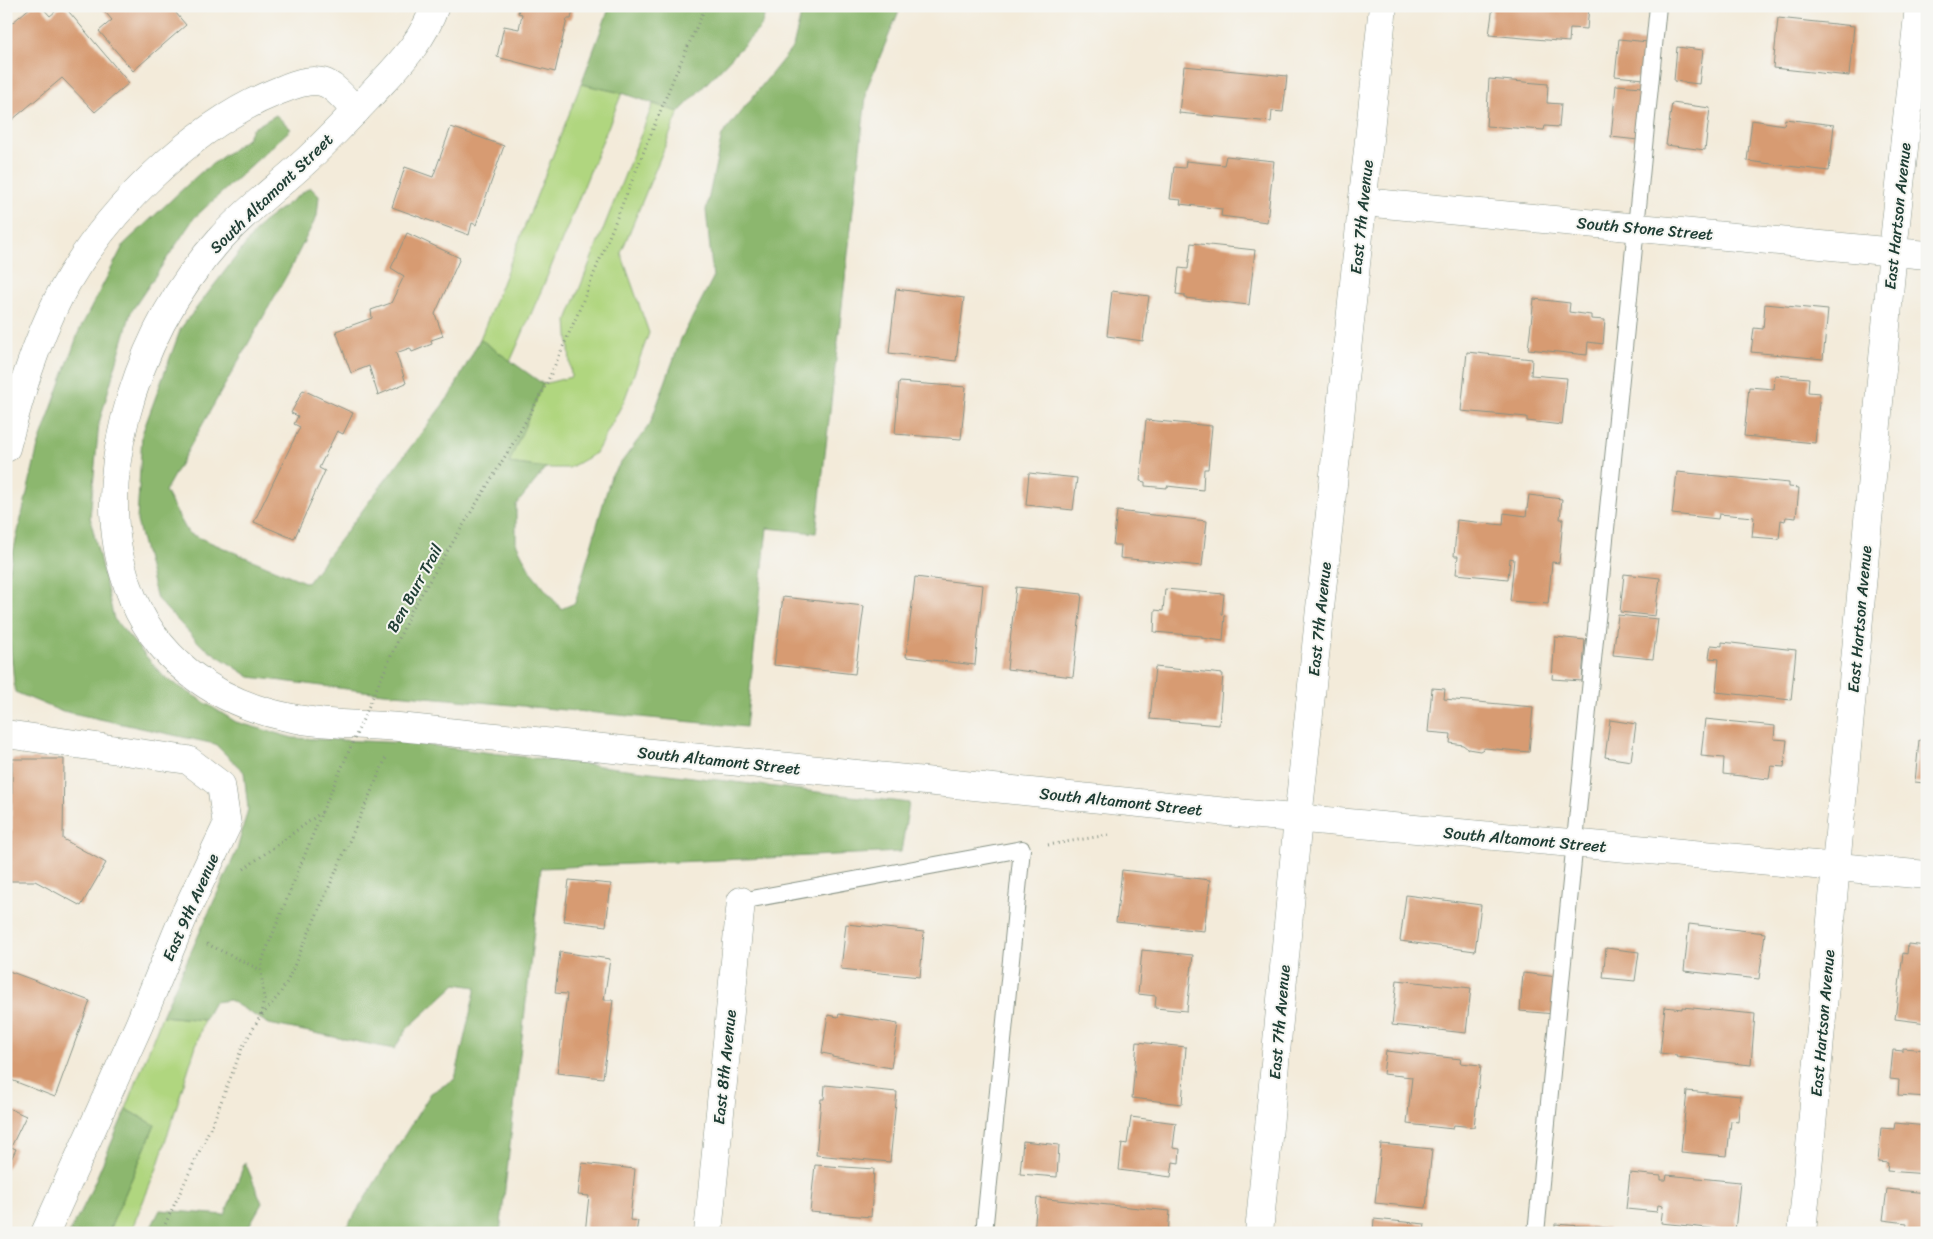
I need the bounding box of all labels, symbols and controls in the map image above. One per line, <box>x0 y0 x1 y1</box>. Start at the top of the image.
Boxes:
street label: South Altamont Street <box>202 126 340 261</box>
street label: East Hartson Avenue <box>1875 141 1920 291</box>
street label: East 7th Avenue <box>1341 158 1382 276</box>
street label: South Stone Street <box>1576 208 1714 249</box>
street label: Ben Burr Trail <box>378 538 451 638</box>
street label: East Hartson Avenue <box>1839 544 1880 694</box>
street label: East 7th Avenue <box>1299 560 1340 678</box>
street label: South Altamont Street <box>636 738 802 783</box>
street label: South Altamont Street <box>1038 779 1204 824</box>
street label: South Altamont Street <box>1442 818 1608 861</box>
street label: East 9th Avenue <box>154 848 227 966</box>
street label: East Hartson Avenue <box>1802 948 1843 1098</box>
street label: East 7th Avenue <box>1260 963 1299 1080</box>
street label: East 8th Avenue <box>704 1008 745 1126</box>

